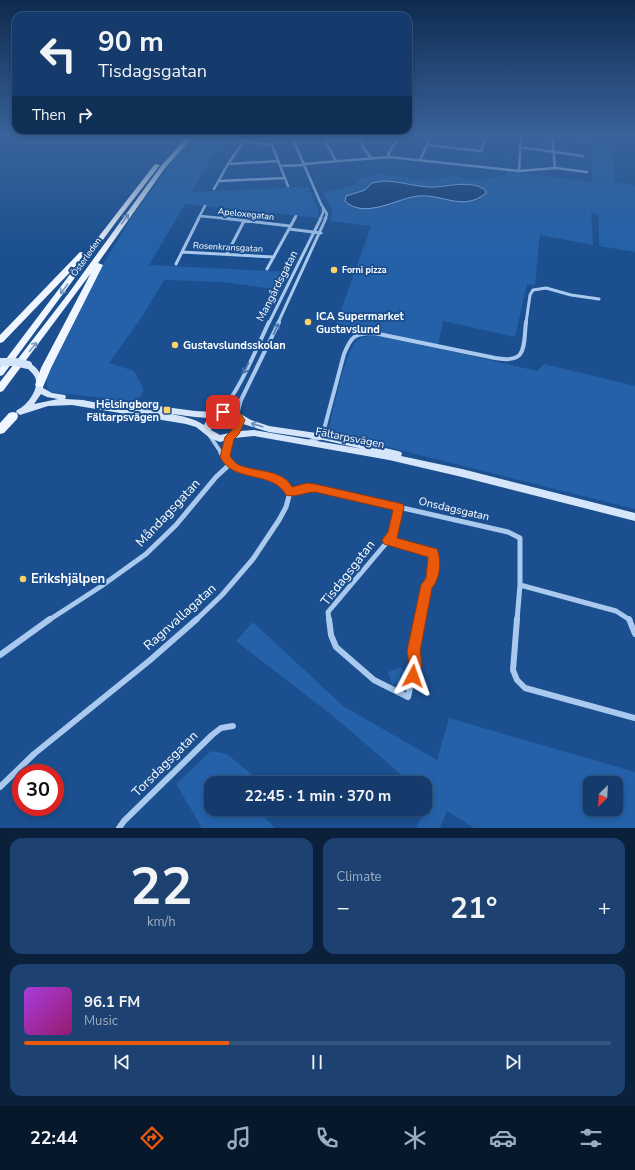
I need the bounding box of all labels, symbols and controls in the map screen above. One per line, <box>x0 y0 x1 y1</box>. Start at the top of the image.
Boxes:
text: 90 m <box>98 23 164 61</box>
icon: left <box>32 28 84 80</box>
text: Tisdagsgatan <box>98 59 207 83</box>
icon: right <box>74 104 96 126</box>
text: Then <box>32 105 66 125</box>
street label: Apeloxegatan <box>217 205 275 223</box>
one-way arrow <box>121 214 129 225</box>
street label: Österleden <box>68 235 104 279</box>
street label: Rosenkransgatan <box>193 239 263 255</box>
street label: Mangårdsgatan <box>253 248 301 324</box>
place label: Forni pizza <box>342 264 387 276</box>
marker: Forni pizza <box>329 265 339 275</box>
one-way arrow <box>60 283 68 294</box>
place label: ICA Supermarket Gustavslund <box>316 309 404 337</box>
marker: ICA Supermarket Gustavslund <box>303 317 313 327</box>
one-way arrow <box>273 324 280 336</box>
place label: Gustavslundsskolan <box>183 338 286 353</box>
marker: Gustavslundsskolan <box>170 340 180 350</box>
one-way arrow <box>28 342 37 353</box>
one-way arrow <box>241 361 249 373</box>
pin <box>206 395 240 429</box>
place label: Helsingborg Fältarpsvägen <box>86 397 159 425</box>
icon: arrive <box>212 401 234 423</box>
marker: Helsingborg Fältarpsvägen <box>162 405 172 415</box>
one-way arrow <box>250 421 263 428</box>
street label: Fältarpsvägen <box>314 424 386 452</box>
street label: Måndagsgatan <box>132 475 204 551</box>
street label: Onsdagsgatan <box>417 494 491 524</box>
street label: Tisdagsgatan <box>317 536 379 610</box>
place label: Erikshjälpen <box>31 570 105 588</box>
marker: Erikshjälpen <box>18 574 28 584</box>
street label: Ragnvallagatan <box>140 580 220 654</box>
position arrow <box>392 655 434 697</box>
street label: Torsdagsgatan <box>128 727 202 801</box>
speed limit sign: 30 <box>12 764 64 816</box>
north arrow <box>583 776 623 816</box>
map controls <box>583 776 623 816</box>
text: 22:45 · 1 min · 370 m <box>245 786 391 806</box>
text: 22 <box>130 851 192 922</box>
text: Climate <box>337 868 382 886</box>
text: 21° <box>450 888 497 929</box>
text: − <box>337 893 350 923</box>
text: + <box>598 893 611 923</box>
text: km/h <box>147 913 176 931</box>
text: 96.1 FM <box>84 992 140 1012</box>
text: Music <box>84 1012 118 1030</box>
icon: previous <box>111 1051 133 1073</box>
icon: pause <box>306 1051 328 1073</box>
icon: next <box>502 1051 524 1073</box>
icon: directions <box>138 1124 166 1152</box>
icon: music <box>225 1124 253 1152</box>
icon: phone <box>313 1124 341 1152</box>
icon: climate <box>401 1124 429 1152</box>
icon: car <box>489 1124 517 1152</box>
icon: filters <box>577 1124 605 1152</box>
text: 22:44 <box>30 1126 78 1150</box>

